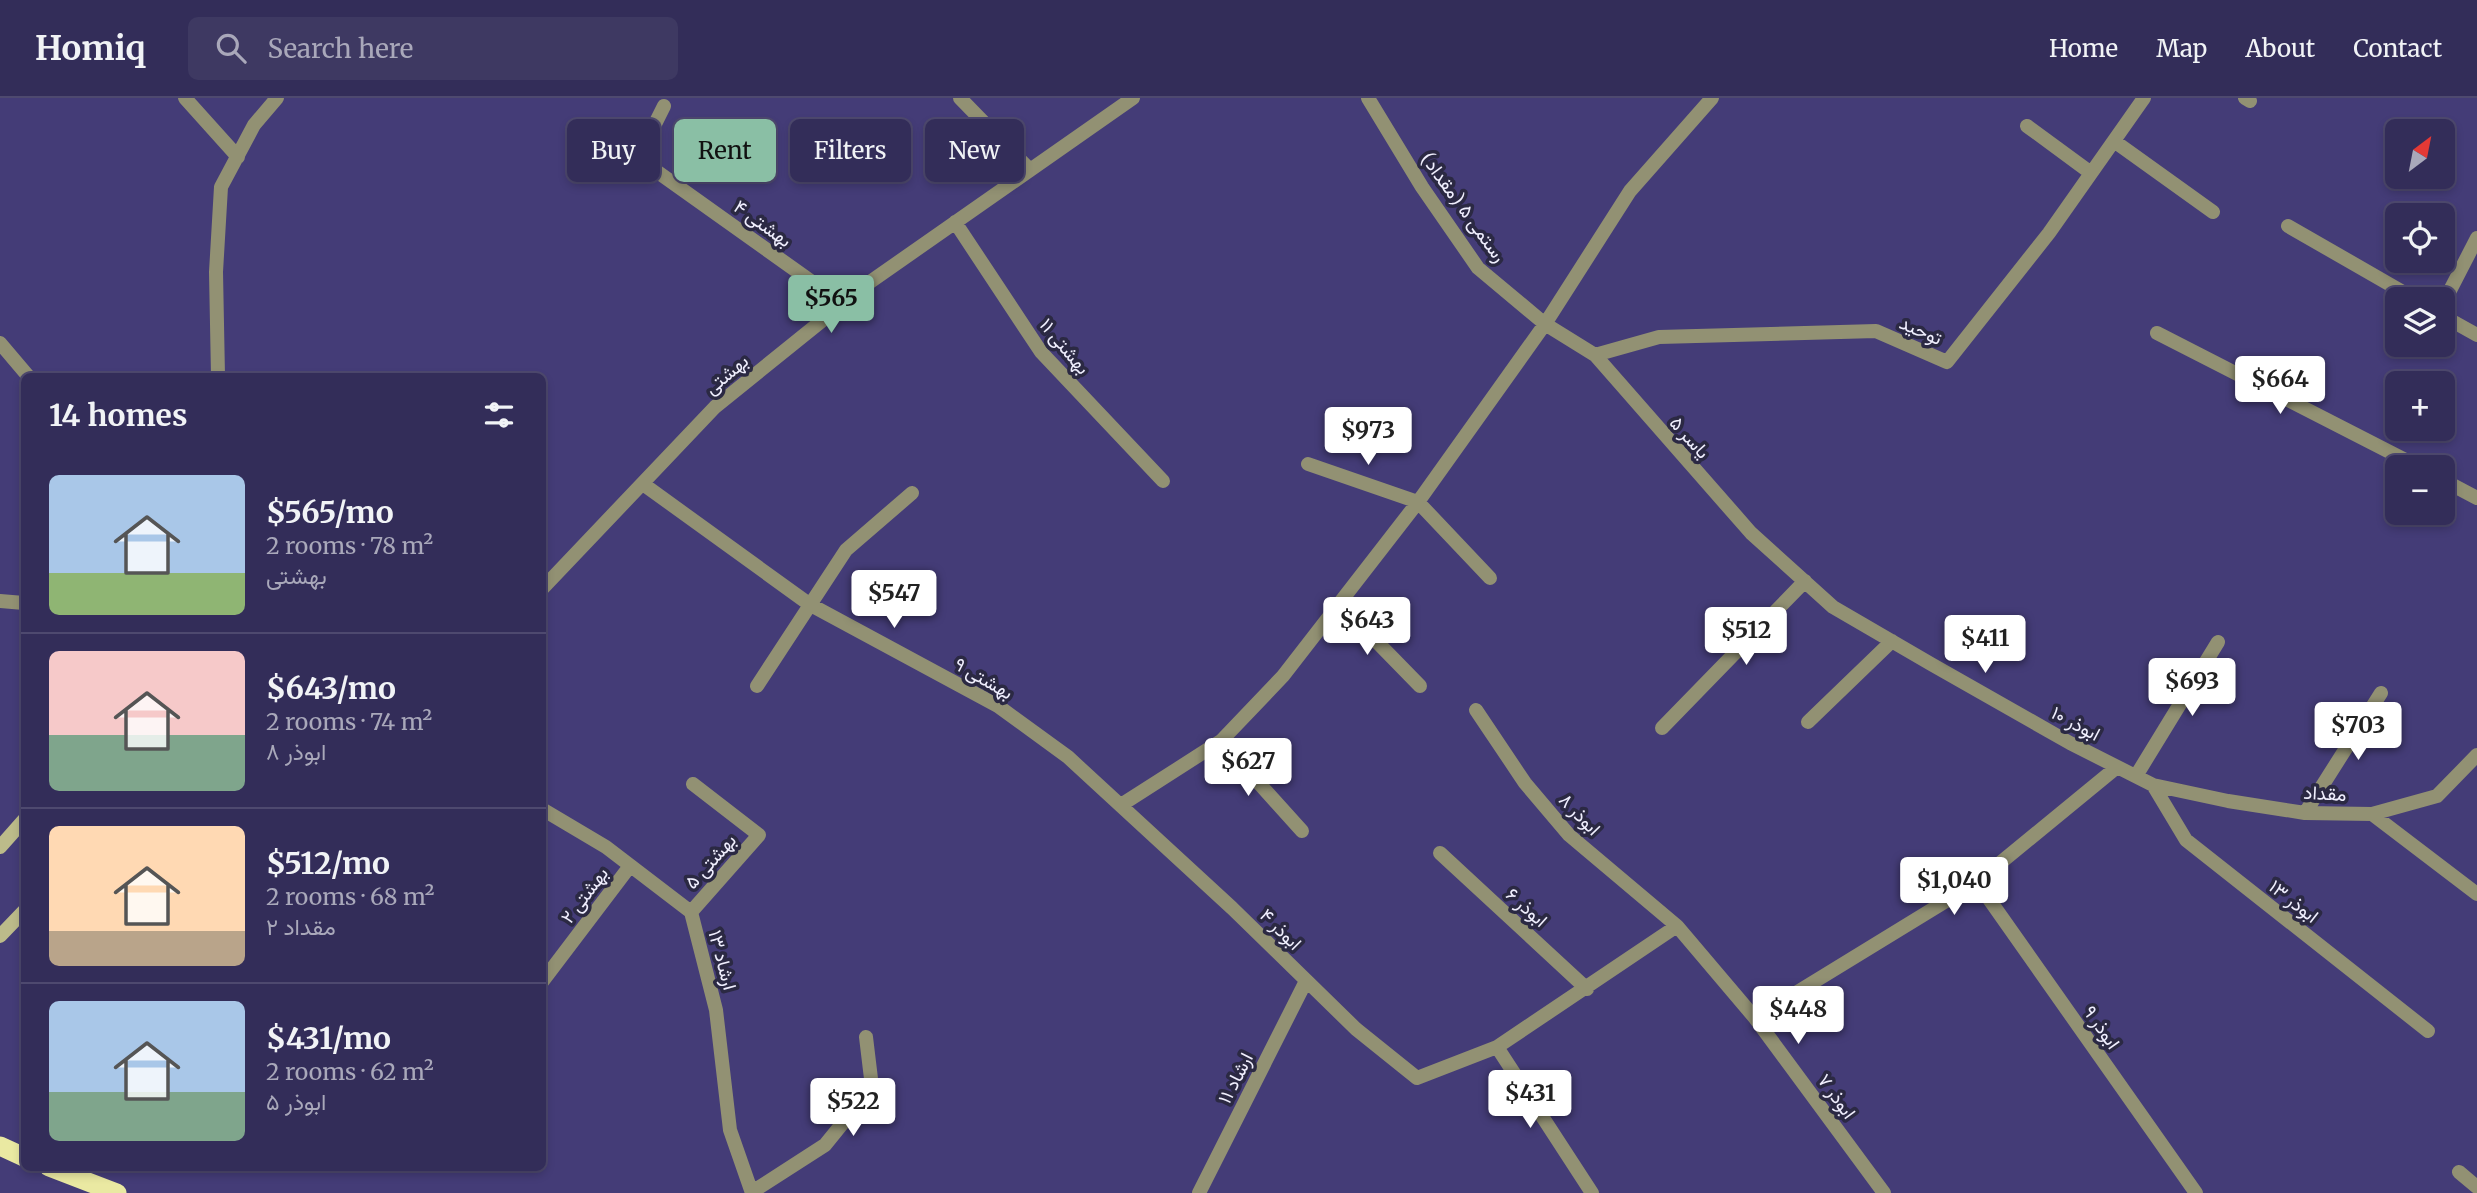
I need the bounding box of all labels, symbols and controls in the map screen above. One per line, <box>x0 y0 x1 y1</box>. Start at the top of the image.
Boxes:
search box <box>188 17 678 80</box>
text: Homiq <box>35 28 146 69</box>
icon: search <box>212 29 250 67</box>
text: Search here <box>268 32 413 65</box>
text: Home <box>2049 33 2118 64</box>
text: Map <box>2156 33 2207 64</box>
text: About <box>2245 33 2315 64</box>
text: Contact <box>2353 33 2442 64</box>
chip: Buy <box>567 119 660 182</box>
chip: Rent <box>674 119 776 182</box>
chip: Filters <box>790 119 911 182</box>
chip: New <box>925 119 1024 182</box>
north arrow <box>2385 119 2455 189</box>
map controls <box>2385 119 2455 525</box>
street label: رستمی ۵ (مقداد) <box>1416 147 1512 267</box>
street label: بهشتی ۴ <box>729 194 797 252</box>
button: locate <box>2385 203 2455 273</box>
pin: $565 <box>790 275 872 335</box>
text: $565 <box>804 283 858 312</box>
button: layers <box>2385 287 2455 357</box>
street label: توحید <box>1896 310 1946 350</box>
street label: بهشتی ۱۱ <box>1035 313 1095 379</box>
street label: بهشتی <box>699 349 753 399</box>
pin: $664 <box>2239 356 2321 416</box>
text: $664 <box>2251 364 2309 393</box>
button: + <box>2385 371 2455 441</box>
text: 14 homes <box>49 396 187 434</box>
icon: filters <box>480 396 518 434</box>
pin: $973 <box>1327 408 1409 467</box>
street label: یاسر ۵ <box>1665 411 1715 463</box>
text: $973 <box>1341 415 1395 444</box>
button: − <box>2385 455 2455 525</box>
text: $565/mo <box>266 493 394 531</box>
icon: home <box>105 503 189 587</box>
text: 2 rooms · 78 m² <box>266 531 433 560</box>
text: بهشتی <box>266 561 327 590</box>
pin: $547 <box>853 570 935 630</box>
text: $547 <box>867 578 921 607</box>
pin: $643 <box>1326 598 1408 657</box>
text: $643 <box>1339 605 1395 634</box>
pin: $512 <box>1705 608 1787 667</box>
text: $512 <box>1721 615 1771 644</box>
pin: $411 <box>1944 616 2026 675</box>
text: $411 <box>1961 623 2009 652</box>
street label: بهشتی ۹ <box>950 652 1018 704</box>
pin: $693 <box>2151 658 2233 718</box>
text: $693 <box>2165 666 2219 695</box>
text: $643/mo <box>266 669 396 707</box>
icon: home <box>105 679 189 763</box>
street label: ابوذر ۱۰ <box>2047 700 2105 746</box>
pin: $703 <box>2317 702 2399 762</box>
text: 2 rooms · 74 m² <box>266 707 432 736</box>
text: $703 <box>2331 710 2385 739</box>
text: ابوذر ۸ <box>266 737 326 766</box>
pin: $627 <box>1207 738 1289 798</box>
text: $627 <box>1221 746 1275 775</box>
street label: مقداد <box>2303 780 2347 806</box>
street label: ابوذر ۸ <box>1554 788 1606 840</box>
street label: بهشتی ۵ <box>679 828 741 894</box>
text: $512/mo <box>266 844 390 882</box>
icon: home <box>105 854 189 938</box>
pin: $1,040 <box>1897 858 2011 917</box>
street label: بهشتی ۲ <box>555 862 613 928</box>
text: $1,040 <box>1916 865 1992 894</box>
street label: ابوذر ۱۳ <box>2264 874 2324 928</box>
text: 2 rooms · 68 m² <box>266 882 434 911</box>
street label: ابوذر ۶ <box>1501 882 1553 932</box>
street label: ابوذر ۴ <box>1255 903 1307 955</box>
text: مقداد ۲ <box>266 912 336 941</box>
street label: ارشاد ۱۳ <box>704 927 742 993</box>
pin: $448 <box>1757 986 1839 1046</box>
text: $448 <box>1769 994 1827 1023</box>
street label: ابوذر ۹ <box>2078 1001 2126 1053</box>
text: $431/mo <box>266 1019 391 1057</box>
icon: home <box>105 1029 189 1113</box>
street label: ارشاد ۱۱ <box>1212 1049 1258 1107</box>
text: 2 rooms · 62 m² <box>266 1057 434 1086</box>
street label: ابوذر ۷ <box>1813 1069 1861 1123</box>
pin: $431 <box>1489 1070 1571 1130</box>
text: $431 <box>1504 1078 1556 1107</box>
pin: $522 <box>812 1079 894 1138</box>
text: $522 <box>826 1086 880 1115</box>
text: ابوذر ۵ <box>266 1087 326 1116</box>

